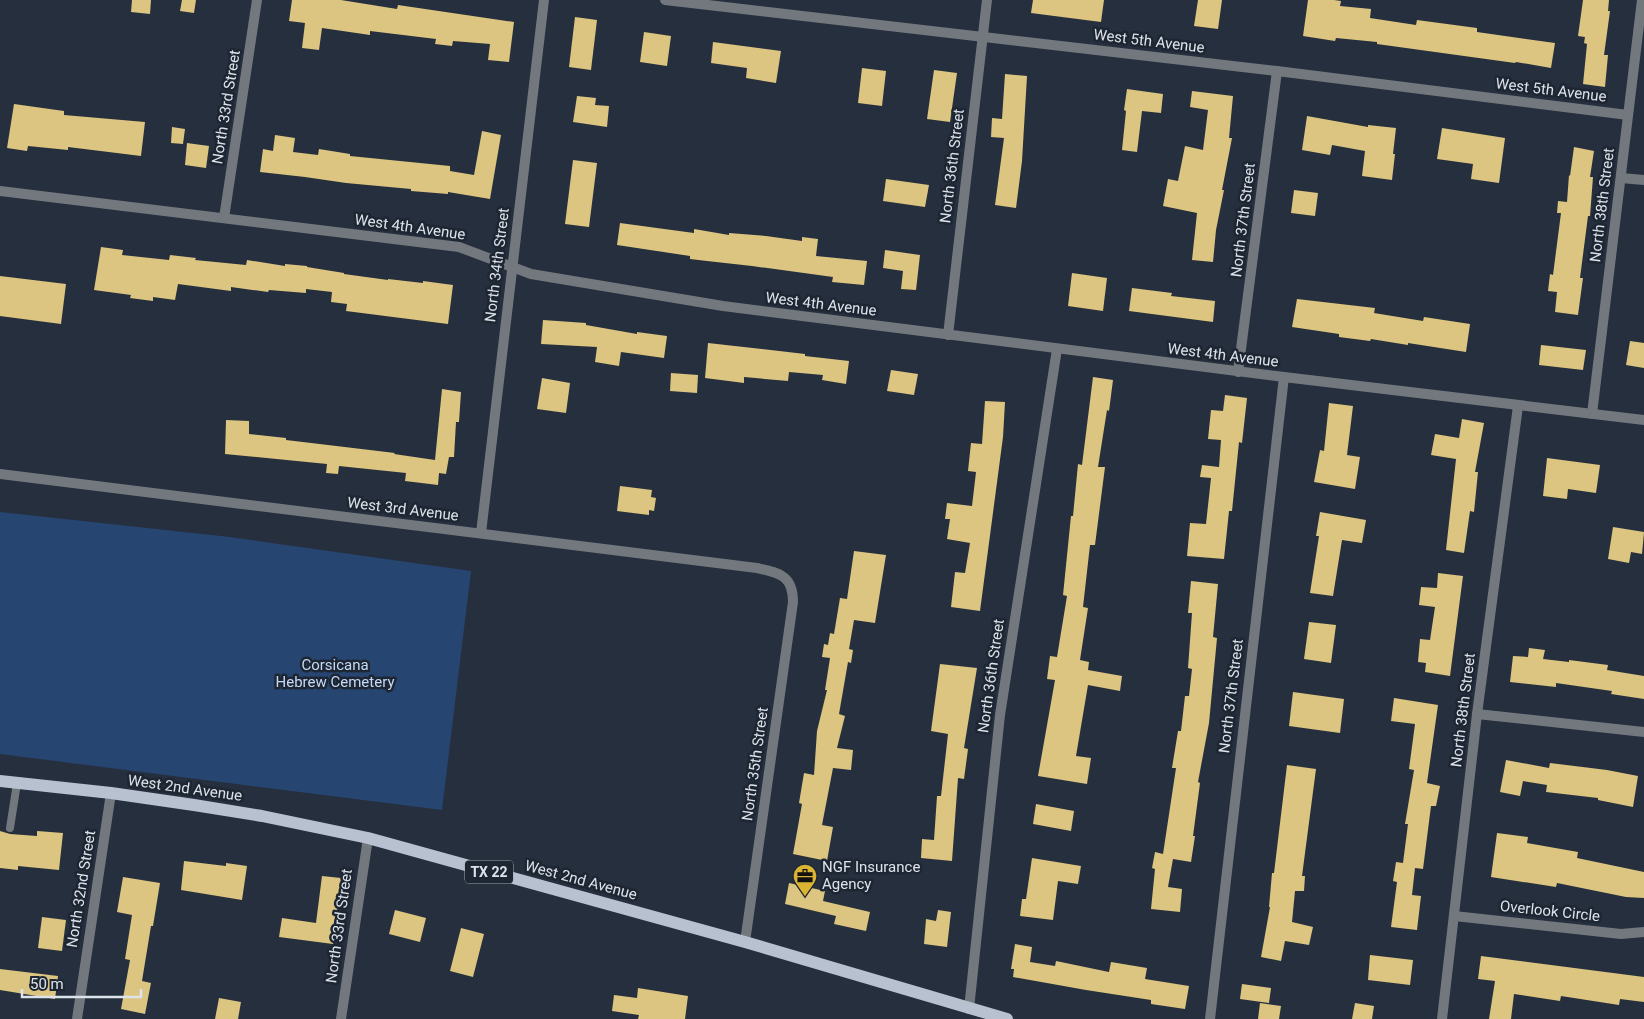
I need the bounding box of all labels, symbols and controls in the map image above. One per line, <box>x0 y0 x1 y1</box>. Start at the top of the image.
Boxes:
street label: West 5th Avenue <box>1092 25 1206 57</box>
street label: North 33rd Street <box>208 49 244 165</box>
street label: West 5th Avenue <box>1494 74 1608 106</box>
street label: North 36th Street <box>936 108 968 224</box>
street label: North 38th Street <box>1586 147 1618 263</box>
street label: North 37th Street <box>1227 162 1259 278</box>
street label: North 34th Street <box>481 207 513 323</box>
street label: West 4th Avenue <box>353 210 467 244</box>
street label: West 4th Avenue <box>764 288 878 320</box>
street label: West 4th Avenue <box>1166 339 1280 371</box>
street label: West 3rd Avenue <box>346 493 460 525</box>
street label: North 36th Street <box>974 618 1008 734</box>
street label: North 37th Street <box>1215 638 1247 754</box>
street label: North 38th Street <box>1447 652 1479 768</box>
park label: Corsicana Hebrew Cemetery <box>276 656 394 691</box>
street label: North 35th Street <box>738 706 772 822</box>
street label: West 2nd Avenue <box>127 771 243 805</box>
street label: North 32nd Street <box>63 829 99 949</box>
street label: West 2nd Avenue <box>523 856 639 904</box>
place label: NGF Insurance Agency <box>822 858 920 893</box>
road number: TX 22 <box>465 860 513 884</box>
office icon: NGF Insurance Agency <box>792 863 818 897</box>
street label: North 33rd Street <box>322 868 356 984</box>
street label: Overlook Circle <box>1499 897 1601 925</box>
scale bar <box>22 966 141 998</box>
text: 50 m <box>30 975 64 993</box>

